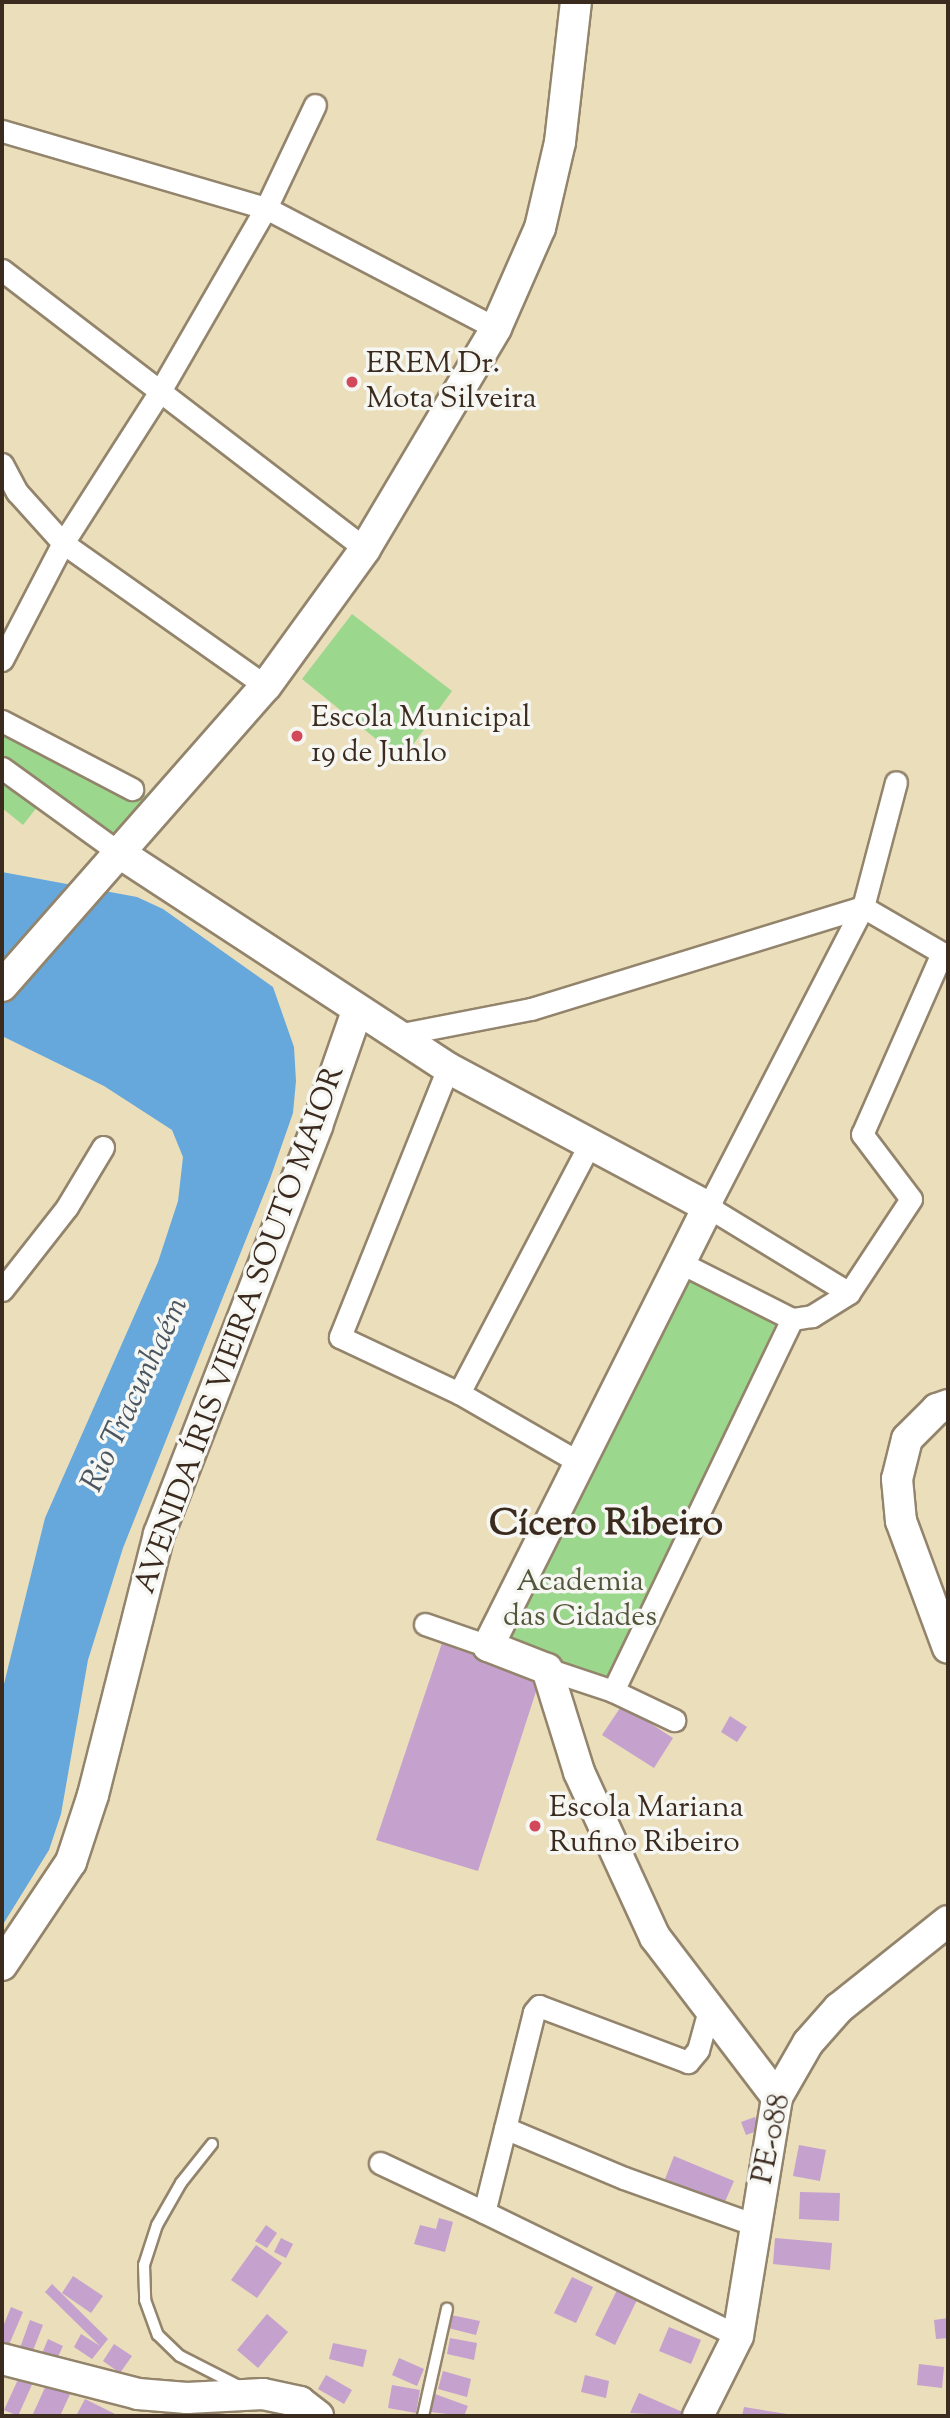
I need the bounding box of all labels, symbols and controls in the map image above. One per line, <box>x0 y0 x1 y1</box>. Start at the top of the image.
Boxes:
place label: EREM Dr. Mota Silveira <box>366 347 537 418</box>
marker: EREM Dr. Mota Silveira <box>344 374 360 390</box>
place label: Escola Municipal 19 de Juhlo <box>311 701 531 772</box>
marker: Escola Municipal 19 de Juhlo <box>289 728 305 744</box>
street label: AVENIDA ÍRIS VIEIRA SOUTO MAIOR <box>128 1061 354 1599</box>
water label: Rio Tracunhaém <box>74 1292 198 1498</box>
district label: Cícero Ribeiro <box>489 1503 723 1547</box>
park label: Academia das Cidades <box>503 1565 657 1636</box>
place label: Escola Mariana Rufino Ribeiro <box>549 1791 743 1862</box>
marker: Escola Mariana Rufino Ribeiro <box>527 1818 543 1834</box>
street label: PE-088 <box>746 2091 800 2187</box>

